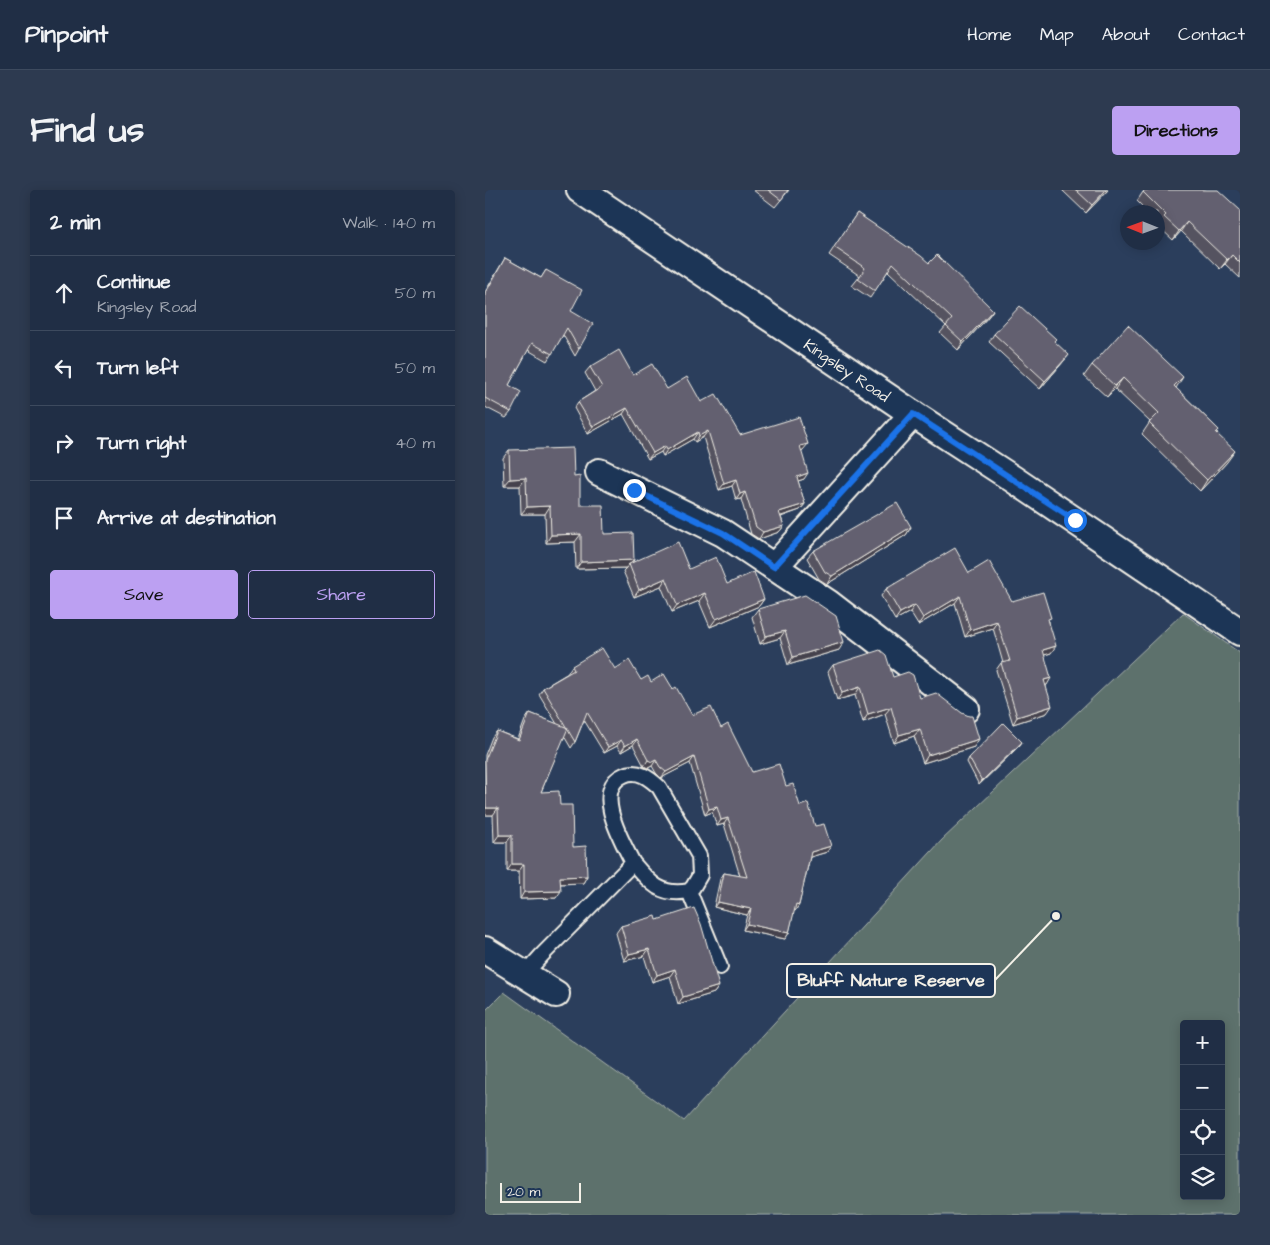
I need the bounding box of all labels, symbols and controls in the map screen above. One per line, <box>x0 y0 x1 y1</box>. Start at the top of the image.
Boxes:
text: Pinpoint <box>25 18 108 52</box>
text: Home <box>967 22 1012 47</box>
text: Map <box>1040 22 1074 47</box>
text: About <box>1102 22 1150 47</box>
text: Contact <box>1178 22 1245 47</box>
text: Find us <box>30 106 144 155</box>
button: Directions <box>1112 106 1240 155</box>
north arrow <box>1120 205 1165 250</box>
text: 2 min <box>50 208 100 237</box>
text: Walk · 140 m <box>343 212 435 234</box>
text: Continue <box>97 269 171 296</box>
icon: ahead <box>50 279 78 307</box>
text: 50 m <box>395 282 435 304</box>
text: Kingsley Road <box>97 296 197 318</box>
street label: Kingsley Road <box>799 334 894 407</box>
icon: left <box>50 354 78 382</box>
text: Turn left <box>97 355 178 382</box>
text: 50 m <box>395 357 435 379</box>
icon: right <box>50 429 78 457</box>
text: Turn right <box>97 430 186 457</box>
text: 40 m <box>395 432 435 454</box>
route end <box>623 479 646 502</box>
icon: arrive <box>50 504 78 532</box>
text: Arrive at destination <box>97 505 276 532</box>
route start <box>1064 509 1087 532</box>
button: Save <box>50 570 238 619</box>
button: Share <box>248 570 435 619</box>
callout: Bluff Nature Reserve <box>787 964 995 997</box>
text: Bluff Nature Reserve <box>797 968 985 993</box>
map controls <box>1180 1020 1225 1200</box>
button: + <box>1180 1020 1225 1065</box>
button: − <box>1180 1065 1225 1110</box>
button: locate <box>1180 1110 1225 1155</box>
button: layers <box>1180 1155 1225 1200</box>
scale bar <box>500 1180 581 1203</box>
text: 20 m <box>507 1182 540 1202</box>

